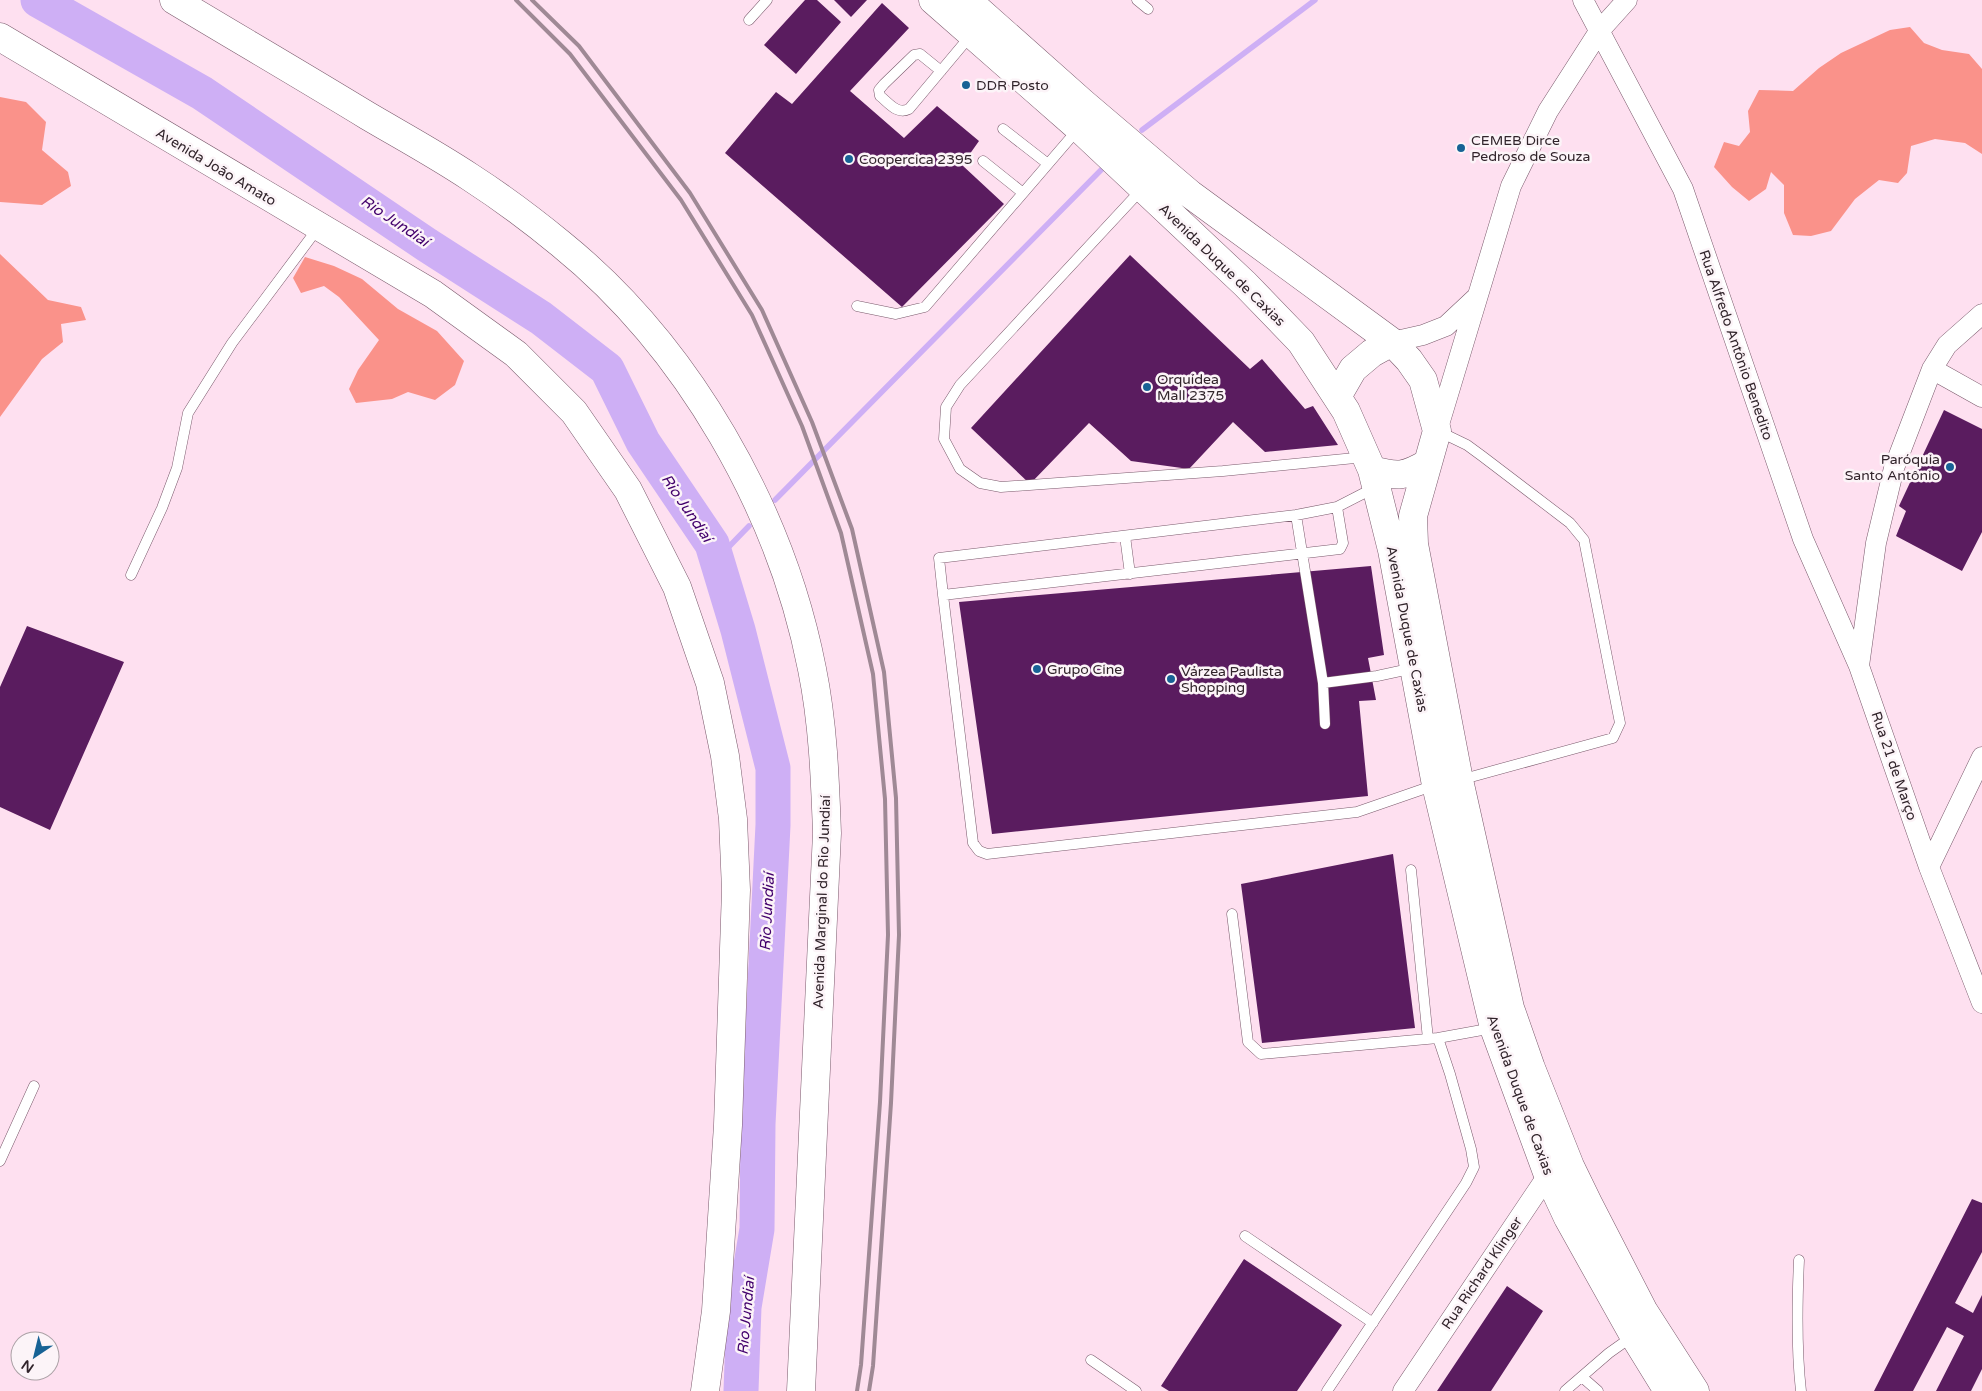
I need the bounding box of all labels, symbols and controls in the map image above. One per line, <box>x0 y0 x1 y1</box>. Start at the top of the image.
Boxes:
place label: DDR Posto <box>976 77 1049 94</box>
marker: DDR Posto <box>960 79 972 91</box>
street label: Avenida João Amato <box>153 124 279 210</box>
place label: CEMEB Dirce Pedroso de Souza <box>1471 132 1590 165</box>
marker: CEMEB Dirce Pedroso de Souza <box>1455 142 1467 154</box>
place label: Coopercica 2395 <box>859 151 973 168</box>
marker: Coopercica 2395 <box>843 153 855 165</box>
water label: Rio Jundiaí <box>358 192 435 252</box>
street label: Avenida Duque de Caxias <box>1155 200 1289 330</box>
street label: Rua Alfredo Antônio Benedito <box>1695 248 1777 442</box>
place label: Orquídea Mall 2375 <box>1157 371 1224 404</box>
marker: Orquídea Mall 2375 <box>1141 381 1153 393</box>
place label: Paróquia Santo Antônio <box>1845 451 1940 484</box>
marker: Paróquia Santo Antônio <box>1944 461 1956 473</box>
water label: Rio Jundiaí <box>658 471 718 548</box>
street label: Avenida Duque de Caxias <box>1383 544 1432 714</box>
place label: Grupo Cine <box>1047 661 1122 678</box>
marker: Grupo Cine <box>1031 663 1043 675</box>
place label: Várzea Paulista Shopping <box>1181 663 1282 696</box>
marker: Várzea Paulista Shopping <box>1165 673 1177 685</box>
street label: Rua 21 de Março <box>1867 709 1921 823</box>
street label: Avenida Marginal do Rio Jundiaí <box>810 794 834 1009</box>
water label: Rio Jundiaí <box>756 869 778 951</box>
street label: Avenida Duque de Caxias <box>1483 1013 1557 1178</box>
street label: Rua Richard Klinger <box>1438 1213 1526 1332</box>
water label: Rio Jundiaí <box>734 1273 759 1356</box>
north arrow <box>10 1331 60 1381</box>
text: N <box>18 1356 37 1376</box>

